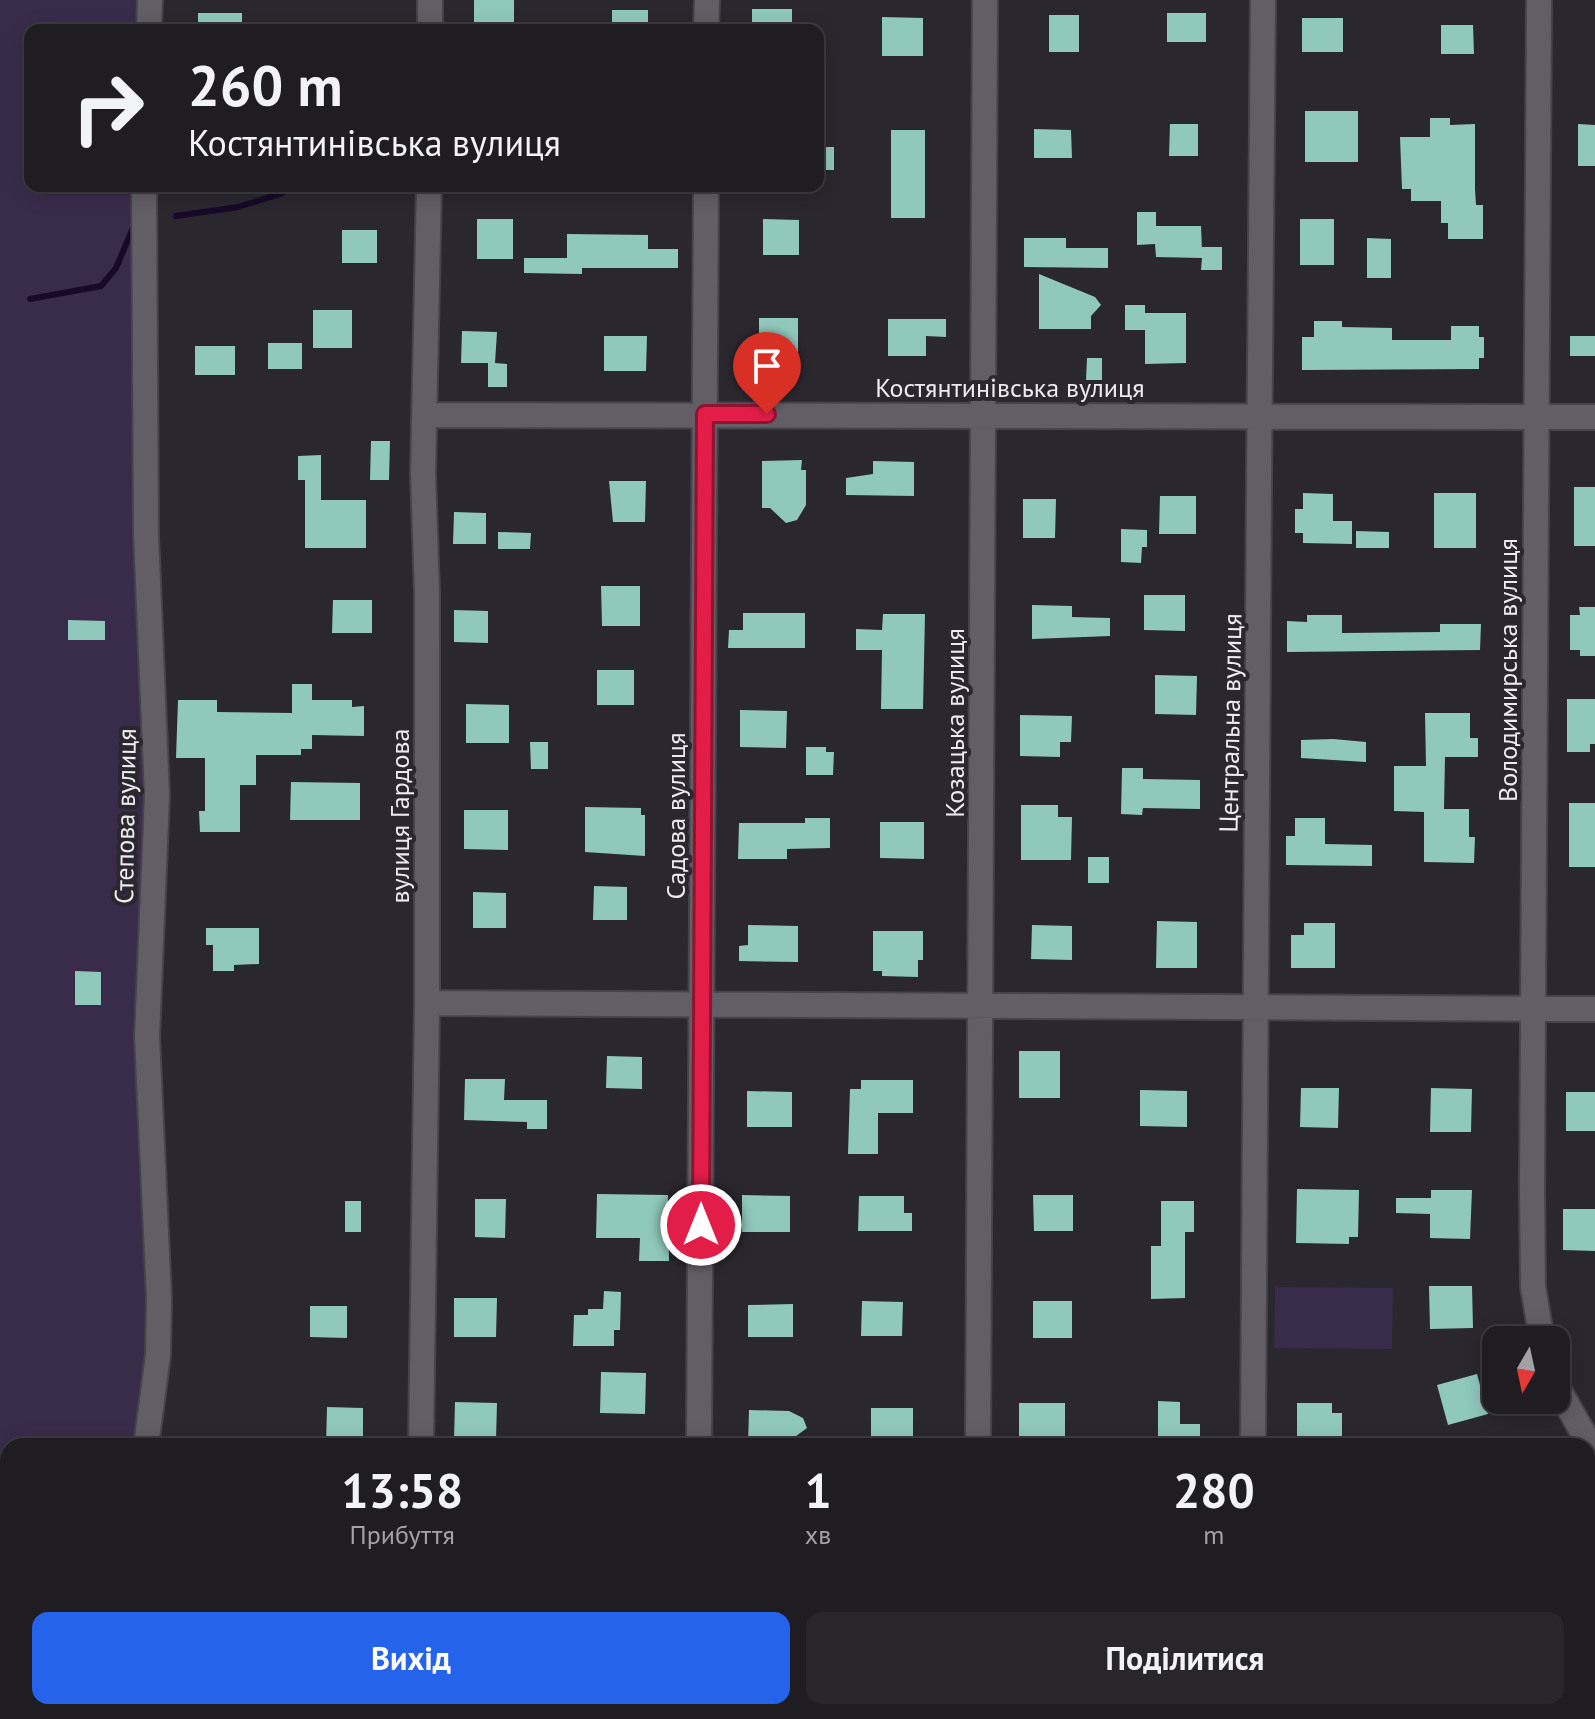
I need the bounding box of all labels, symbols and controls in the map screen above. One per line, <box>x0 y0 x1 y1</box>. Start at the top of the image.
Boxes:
text: 260 m <box>188 49 343 121</box>
icon: right <box>56 56 160 160</box>
text: Костянтинівська вулиця <box>188 119 561 166</box>
pin <box>733 332 801 414</box>
icon: arrive <box>745 344 789 388</box>
street label: Костянтинівська вулиця <box>875 371 1145 404</box>
street label: Володимирська вулиця <box>1491 538 1524 802</box>
street label: Центральна вулиця <box>1212 613 1248 833</box>
street label: Козацька вулиця <box>938 628 971 818</box>
street label: Степова вулиця <box>107 728 143 904</box>
street label: вулиця Гардова <box>383 729 416 903</box>
street label: Садова вулиця <box>659 732 692 900</box>
position arrow <box>659 1183 743 1267</box>
north arrow <box>1482 1326 1570 1414</box>
map controls <box>1482 1326 1570 1414</box>
text: 13:58 <box>341 1459 463 1521</box>
text: 1 <box>804 1459 832 1521</box>
text: 280 <box>1173 1459 1255 1521</box>
text: Прибуття <box>350 1518 455 1551</box>
text: хв <box>805 1518 831 1551</box>
text: m <box>1203 1518 1224 1551</box>
button: Вихід <box>32 1612 790 1704</box>
button: Поділитися <box>806 1612 1564 1704</box>

